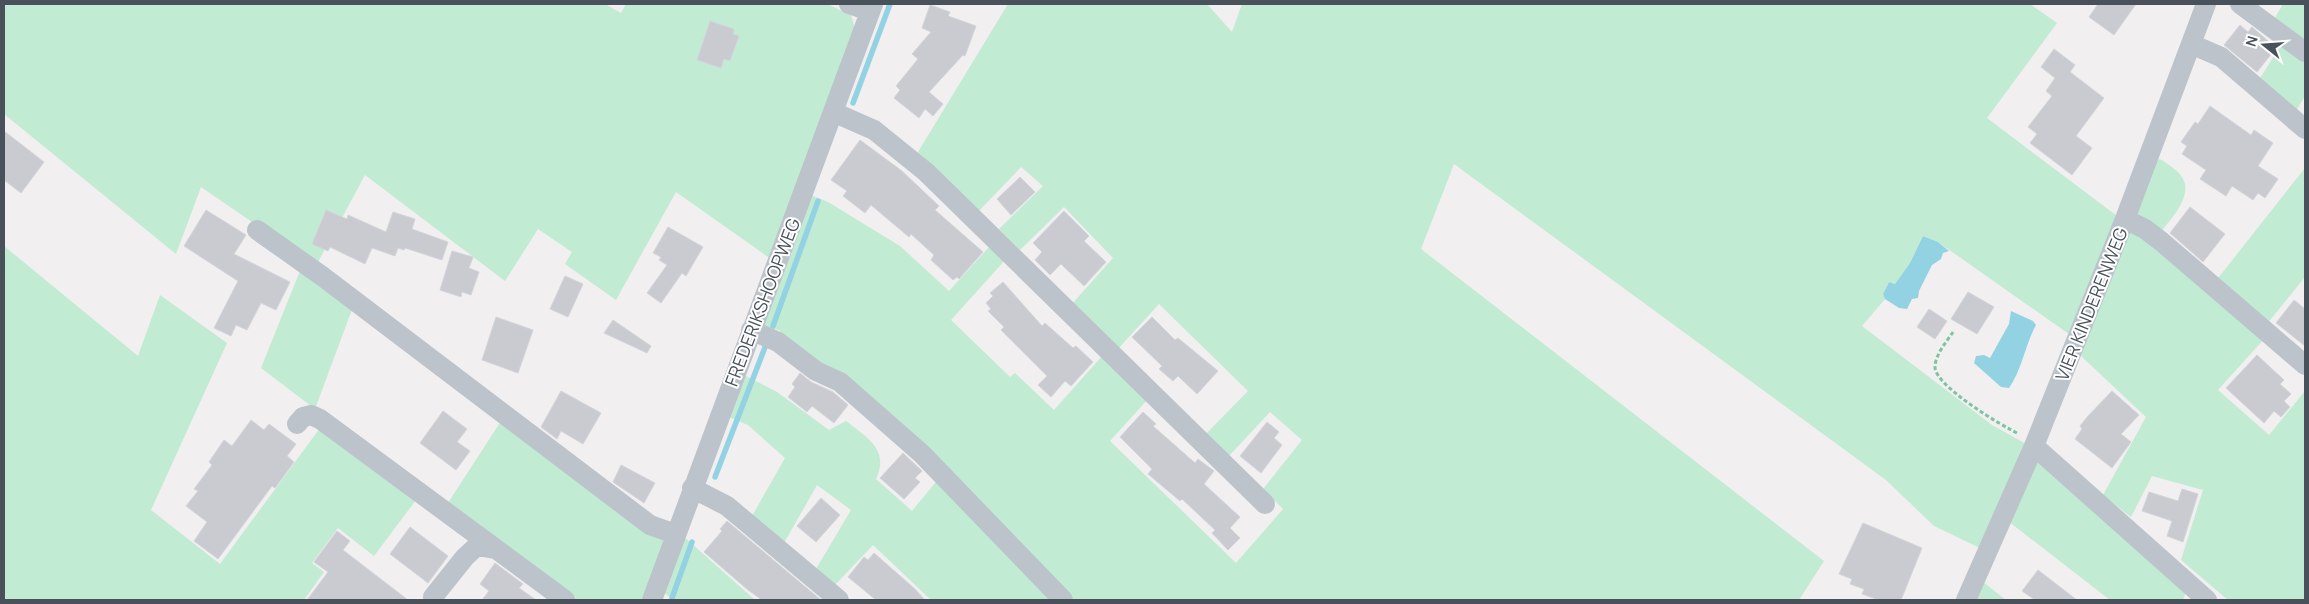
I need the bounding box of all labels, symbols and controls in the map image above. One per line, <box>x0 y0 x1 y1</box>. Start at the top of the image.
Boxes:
north arrow <box>2239 20 2289 70</box>
text: N <box>2241 33 2262 49</box>
street label: FREDERIKSHOOPWEG <box>719 214 805 390</box>
street label: VIER KINDERENWEG <box>2049 224 2133 384</box>

